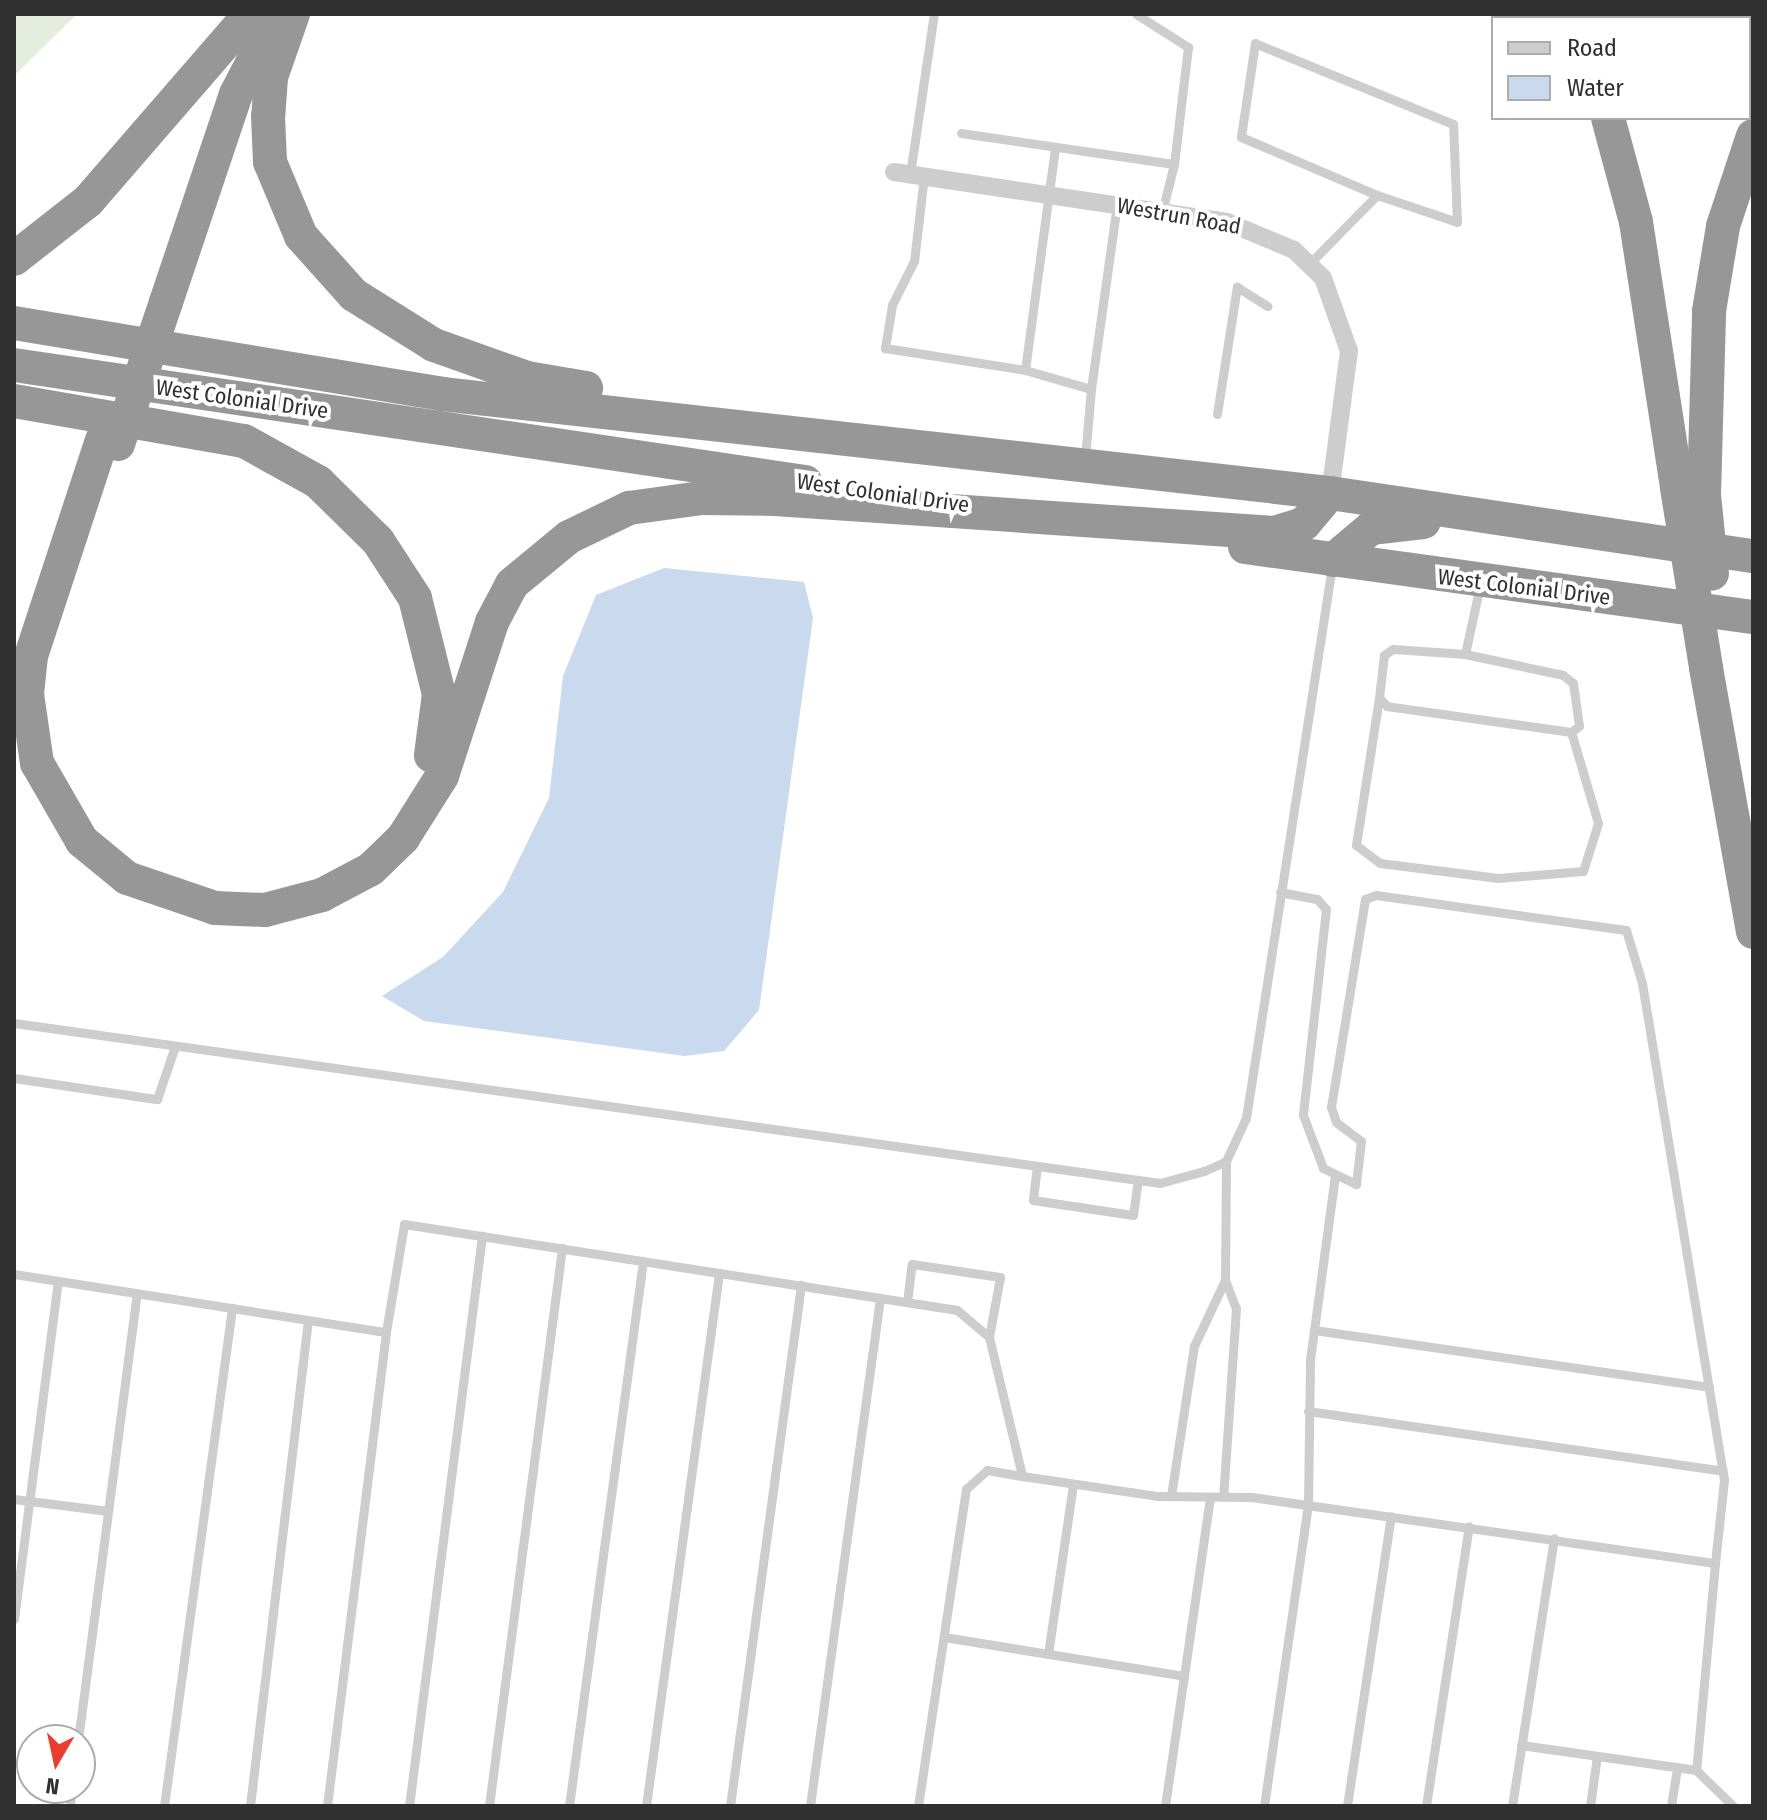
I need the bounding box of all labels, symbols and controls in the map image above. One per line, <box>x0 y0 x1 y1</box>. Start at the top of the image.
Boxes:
legend <box>1491 16 1751 120</box>
text: Road <box>1567 34 1617 62</box>
text: Water <box>1567 74 1624 102</box>
street label: Westrun Road <box>1115 192 1243 240</box>
street label: West Colonial Drive <box>154 374 330 424</box>
street label: West Colonial Drive <box>795 468 971 518</box>
street label: West Colonial Drive <box>1436 563 1612 611</box>
north arrow <box>16 1724 96 1804</box>
text: N <box>44 1772 61 1801</box>

